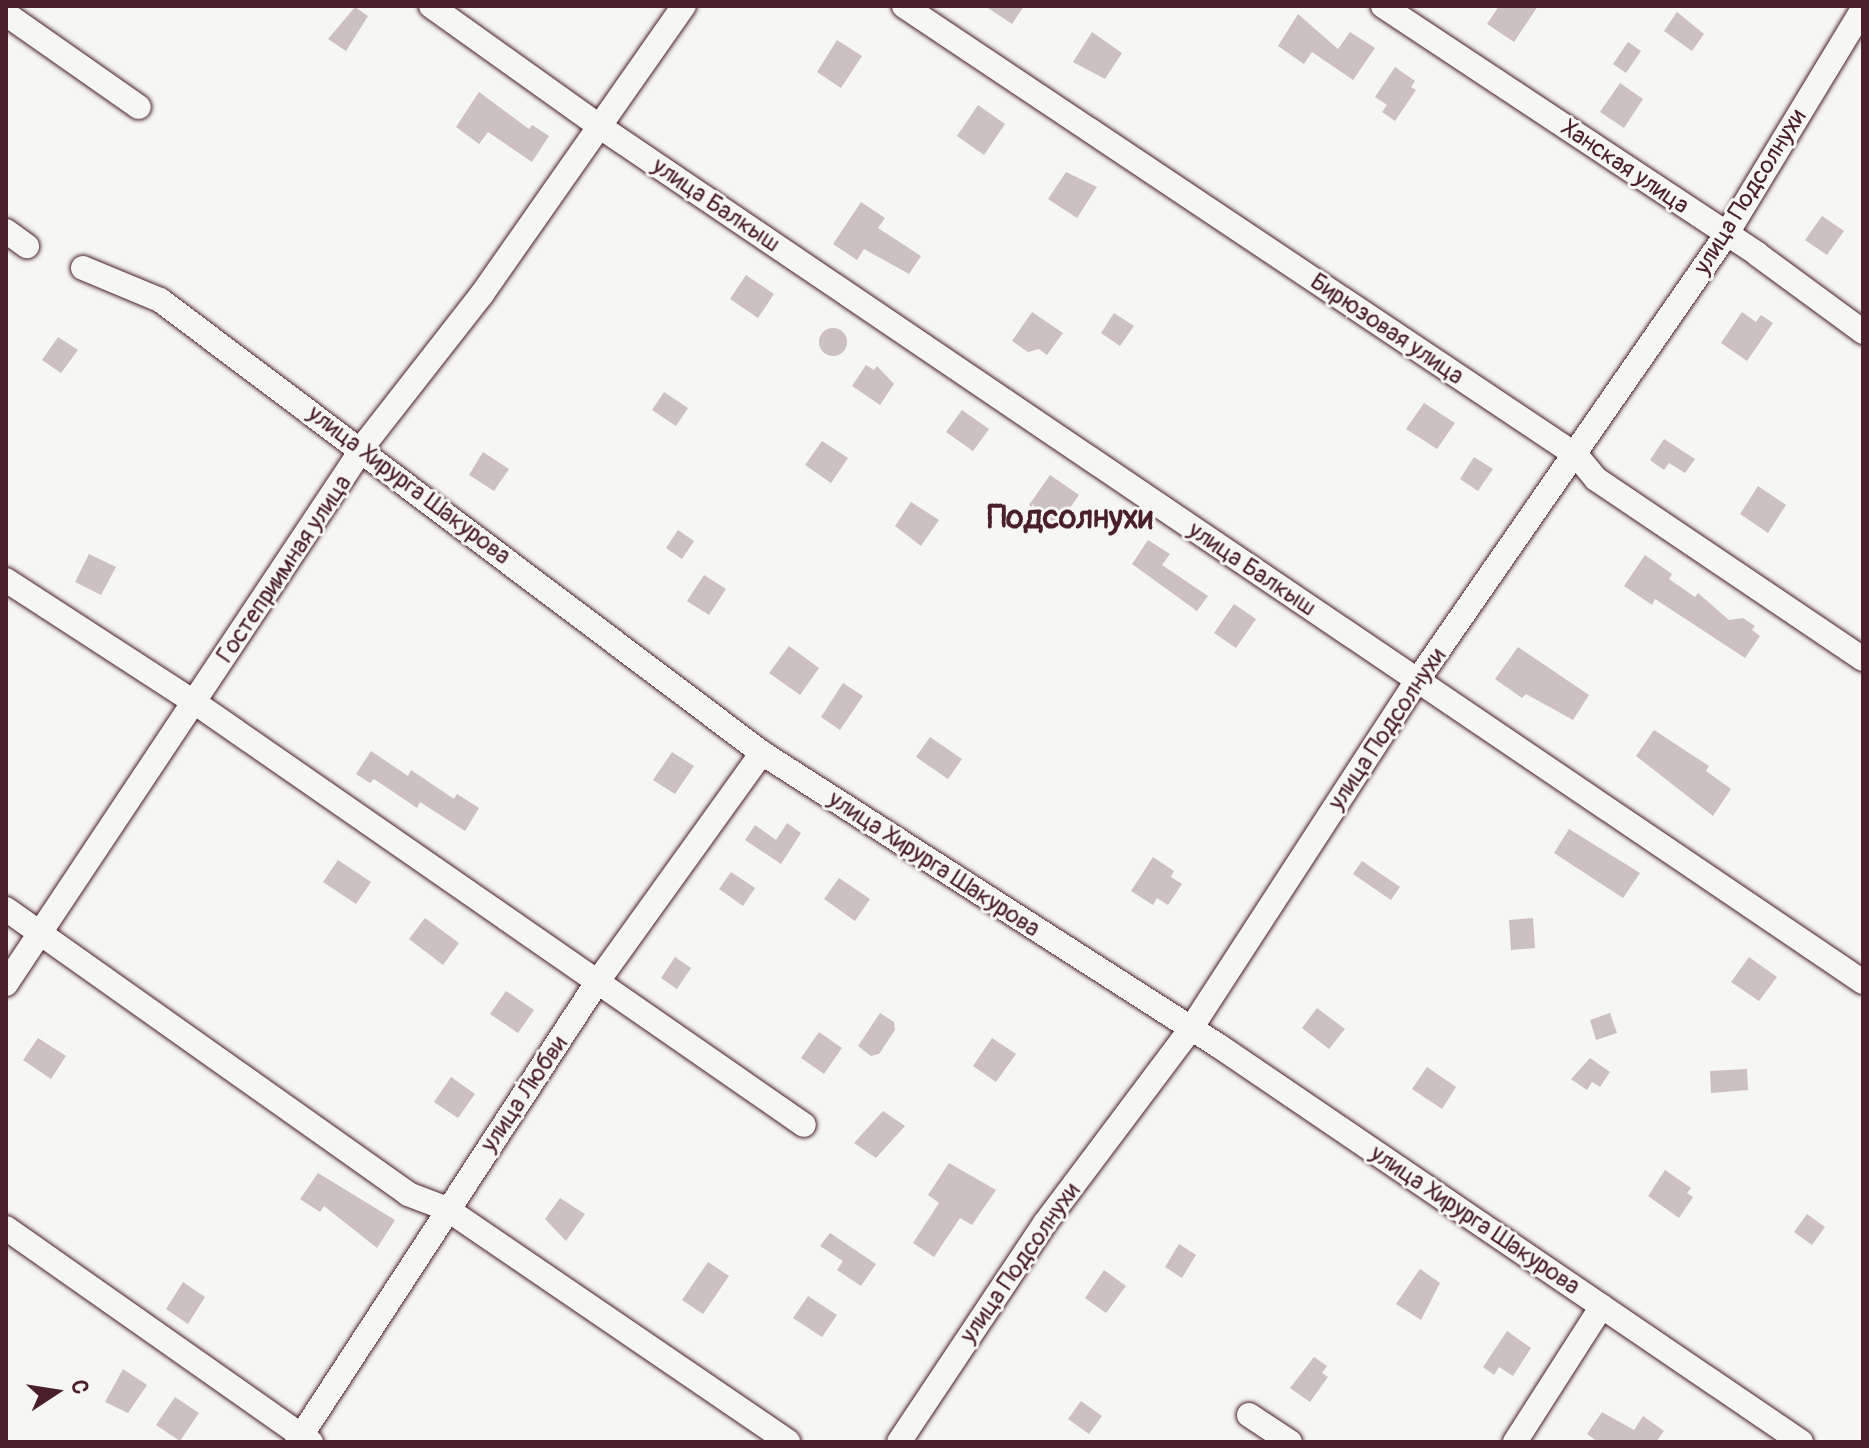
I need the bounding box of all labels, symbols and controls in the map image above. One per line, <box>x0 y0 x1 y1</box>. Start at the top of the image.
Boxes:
street label: улица Подсолнухи <box>1688 104 1812 280</box>
street label: Ханская улица <box>1556 114 1694 220</box>
street label: улица Балкыш <box>647 152 785 258</box>
street label: Бирюзовая улица <box>1305 267 1469 391</box>
street label: улица Хирурга Шакурова <box>302 399 516 571</box>
street label: Гостеприимная улица <box>211 470 357 668</box>
district label: Подсолнухи <box>987 499 1153 537</box>
street label: улица Балкыш <box>1183 516 1321 622</box>
street label: улица Подсолнухи <box>1322 642 1452 816</box>
street label: улица Хирурга Шакурова <box>823 785 1045 943</box>
street label: улица Любви <box>475 1030 573 1158</box>
street label: улица Хирурга Шакурова <box>1365 1139 1585 1301</box>
street label: улица Подсолнухи <box>954 1177 1086 1349</box>
north arrow <box>16 1352 96 1432</box>
text: С <box>64 1377 95 1397</box>

